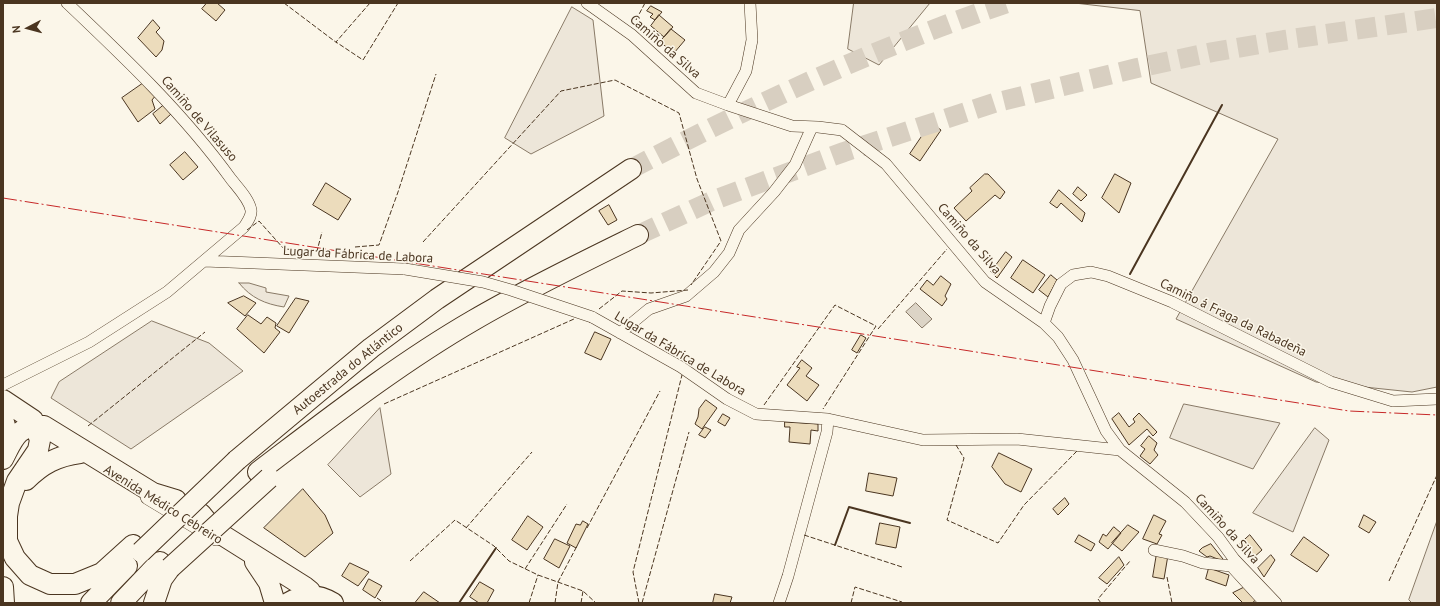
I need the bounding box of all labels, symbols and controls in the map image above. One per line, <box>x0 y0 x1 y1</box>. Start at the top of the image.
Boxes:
north arrow <box>8 8 48 48</box>
street label: Camiño da Silva <box>626 12 704 82</box>
text: N <box>9 25 23 34</box>
street label: Camiño de Vilasuso <box>158 73 240 165</box>
street label: Camiño da Silva <box>934 200 1004 278</box>
street label: Lugar da Fábrica de Labora <box>282 243 434 267</box>
street label: Camiño á Fraga da Rabadeña <box>1157 276 1309 360</box>
street label: Lugar da Fábrica de Labora <box>612 309 748 399</box>
street label: Autoestrada do Atlántico <box>290 320 406 418</box>
street label: Avenida Médico Cebreiro <box>101 462 225 548</box>
street label: Camiño da Silva <box>1191 491 1263 567</box>

